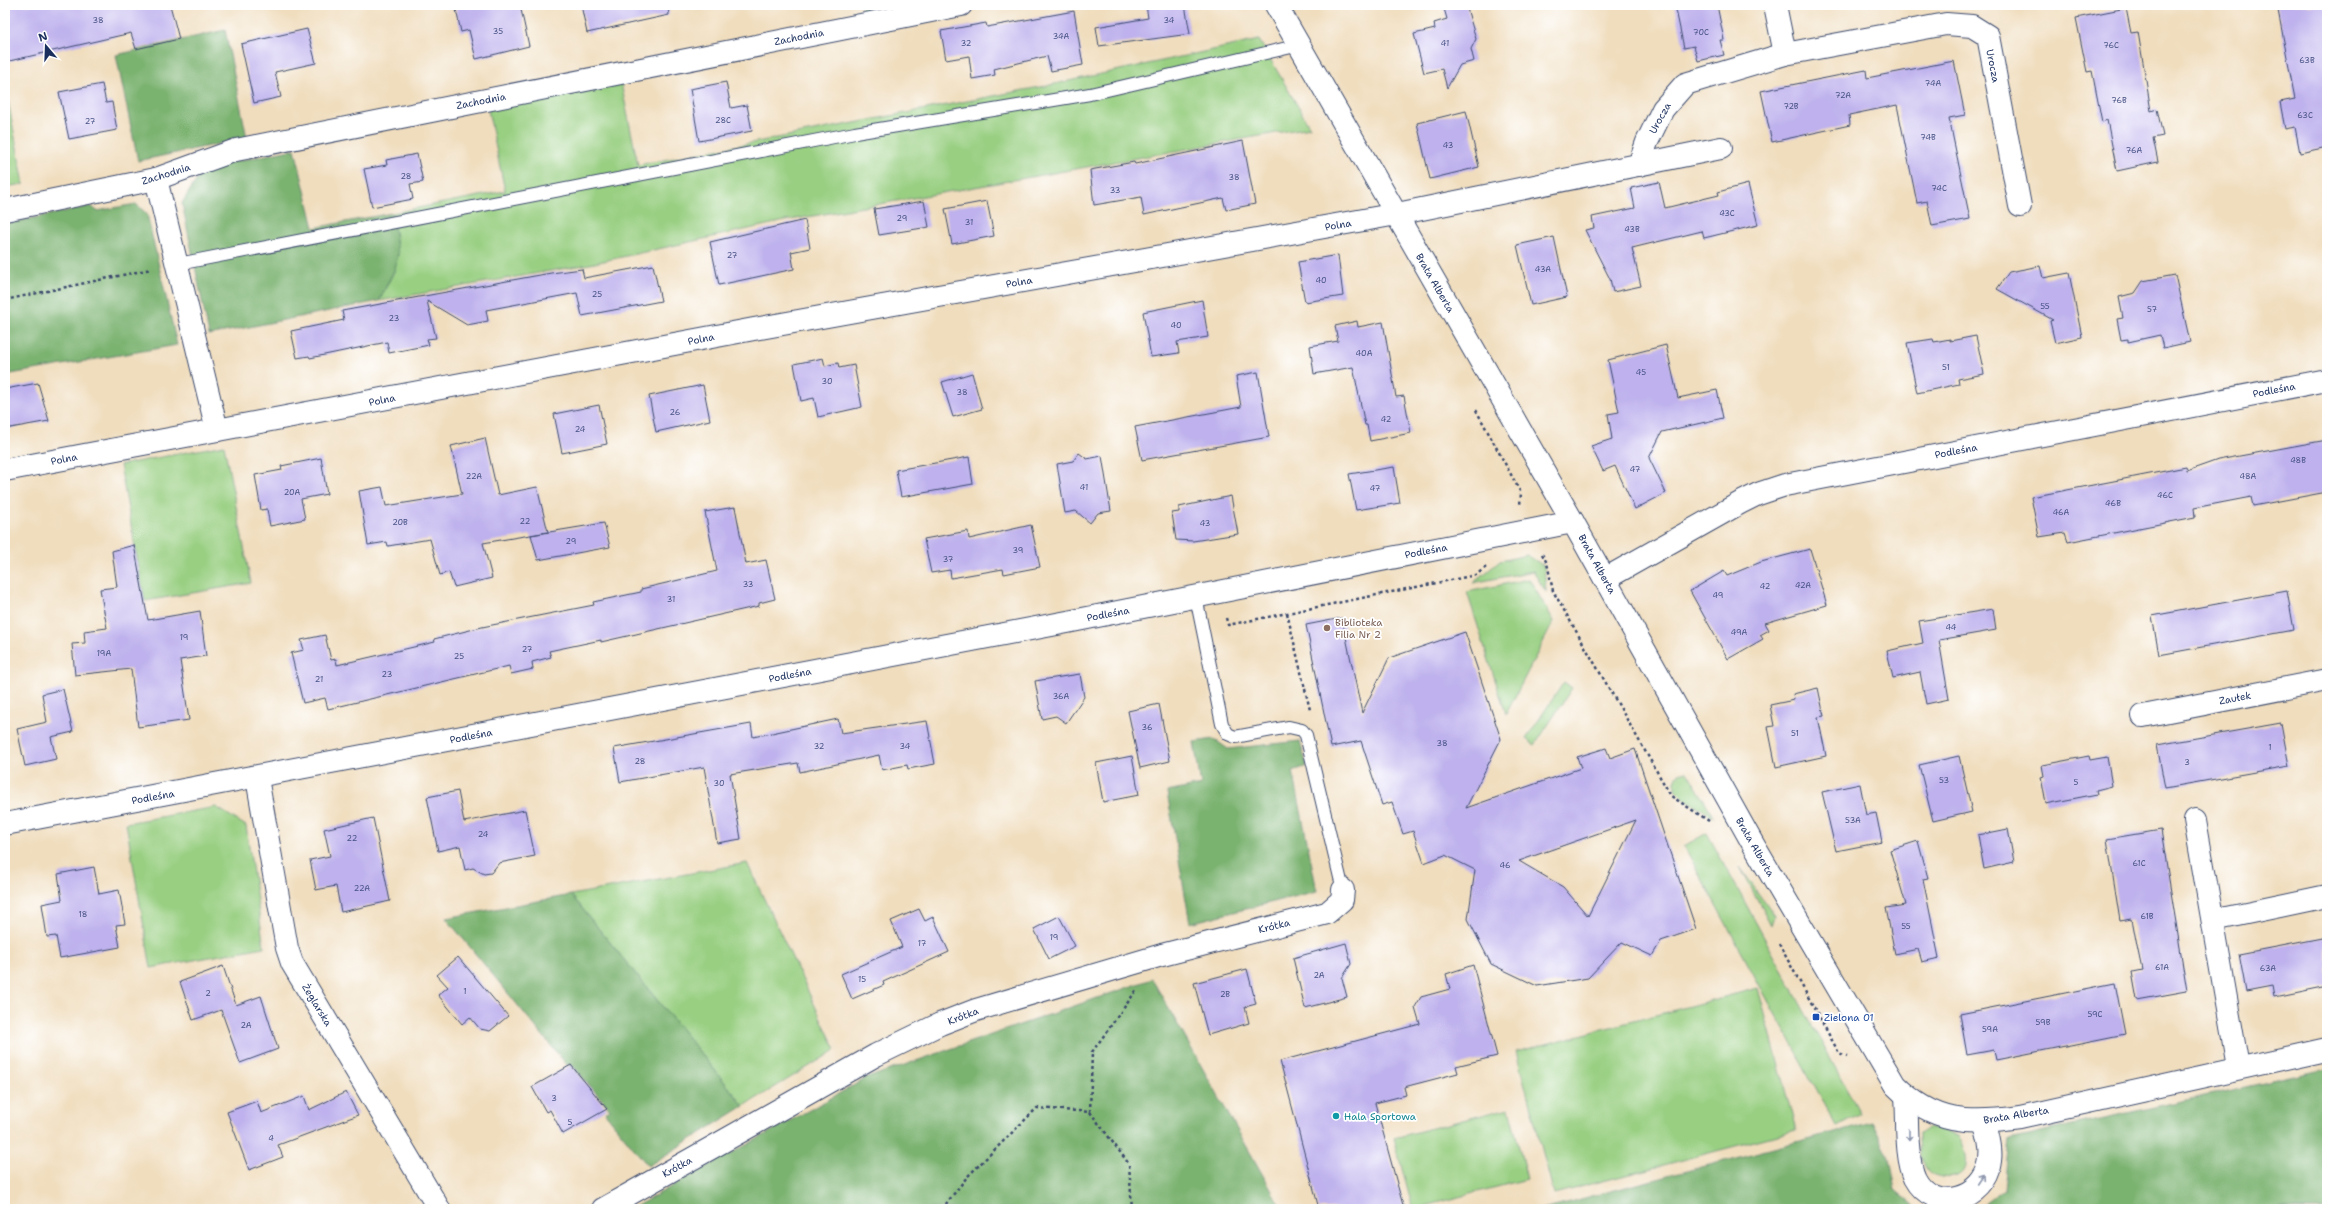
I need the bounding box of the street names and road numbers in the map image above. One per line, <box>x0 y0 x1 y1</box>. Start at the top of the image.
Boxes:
street label: Zachodnia <box>773 26 826 48</box>
street label: Urocza <box>1983 48 2003 85</box>
street label: Zachodnia <box>455 90 508 112</box>
street label: Urocza <box>1646 99 1674 136</box>
street label: Zachodnia <box>140 160 193 188</box>
street label: Polna <box>1324 216 1353 234</box>
street label: Brata Alberta <box>1413 251 1458 316</box>
street label: Polna <box>1005 273 1034 291</box>
street label: Polna <box>687 330 716 348</box>
street label: Podleśna <box>2251 379 2297 401</box>
street label: Polna <box>368 391 397 409</box>
street label: Podleśna <box>1933 440 1979 462</box>
street label: Polna <box>50 450 79 468</box>
street label: Brata Alberta <box>1575 532 1619 597</box>
street label: Podleśna <box>1403 540 1449 562</box>
street label: Podleśna <box>1085 603 1131 625</box>
street label: Podleśna <box>767 664 813 686</box>
street label: Zaułek <box>2218 688 2252 707</box>
street label: Podleśna <box>448 725 494 747</box>
street label: Podleśna <box>131 787 176 807</box>
street label: Brata Alberta <box>1733 815 1778 880</box>
street label: Krótka <box>1257 916 1292 936</box>
street label: Żeglarska <box>299 981 335 1029</box>
street label: Krótka <box>946 1004 981 1028</box>
street label: Brata Alberta <box>1982 1103 2050 1127</box>
street label: Krótka <box>660 1153 695 1180</box>

